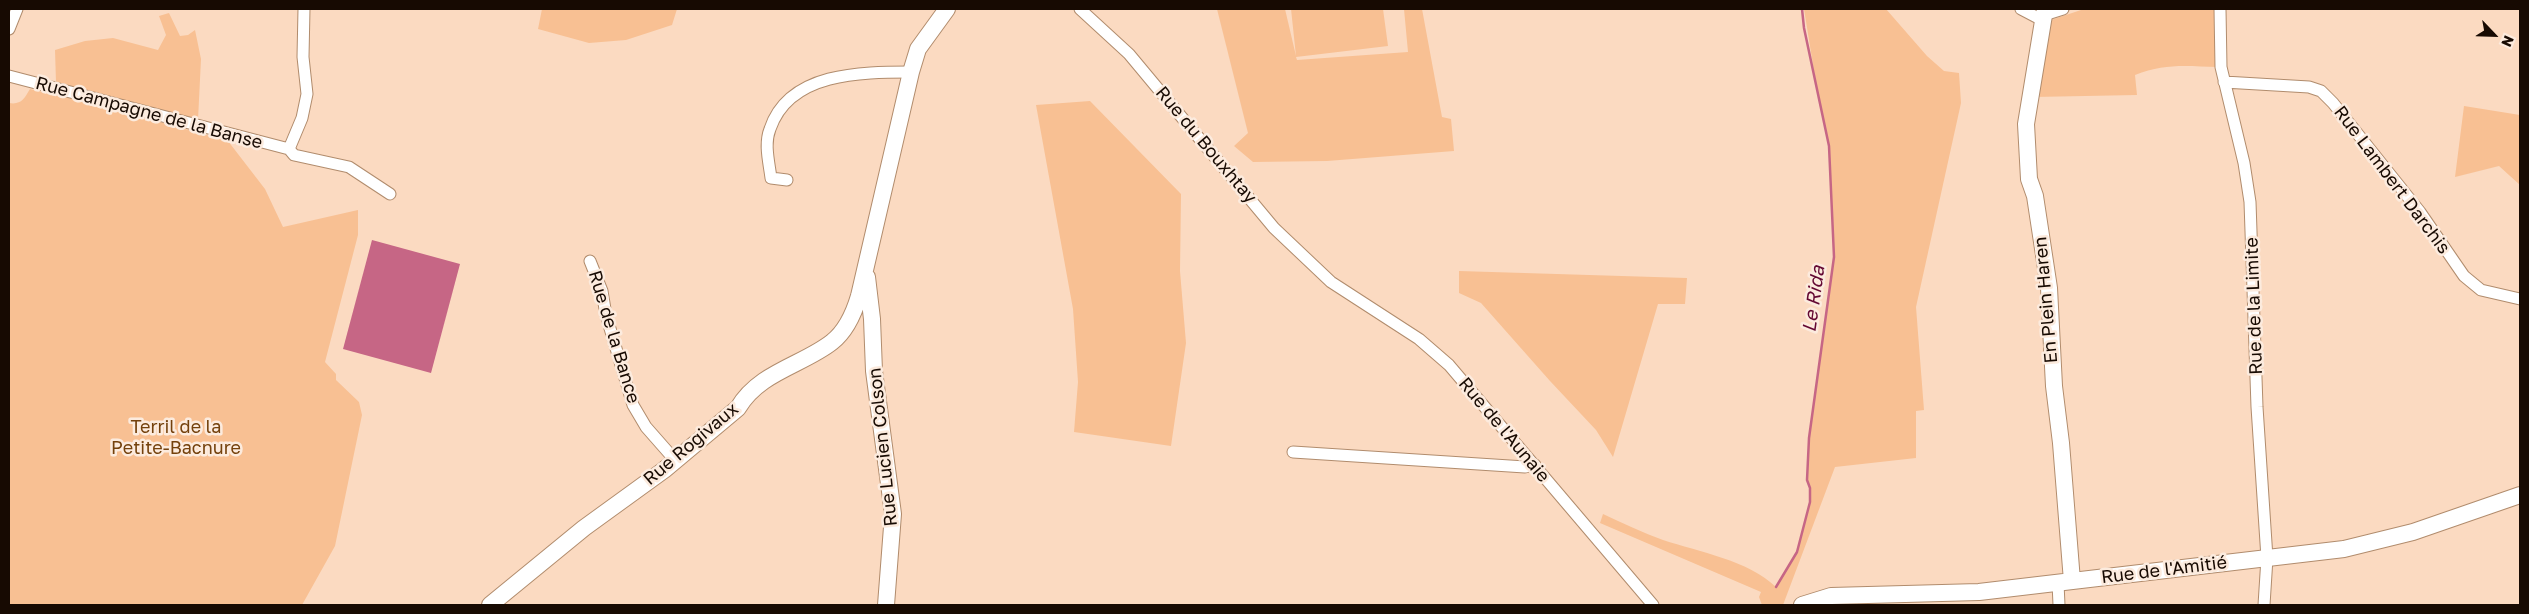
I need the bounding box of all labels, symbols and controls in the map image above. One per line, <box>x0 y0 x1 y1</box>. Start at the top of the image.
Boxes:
north arrow <box>2469 10 2519 60</box>
text: N <box>2498 33 2518 50</box>
street label: Rue Campagne de la Banse <box>33 72 265 154</box>
street label: Rue du Bouxhtay <box>1151 82 1261 208</box>
street label: Rue Lambert Darchis <box>2329 102 2455 258</box>
street label: En Plein Haren <box>2030 236 2062 364</box>
street label: Rue de la Limite <box>2241 237 2267 375</box>
water label: Le Rida <box>1798 264 1830 334</box>
street label: Rue de la Bance <box>584 268 644 406</box>
street label: Rue Lucien Colson <box>864 367 902 527</box>
street label: Rue de l'Aunaie <box>1454 373 1554 487</box>
street label: Rue Rogivaux <box>639 398 743 490</box>
park label: Terril de la Petite-Bacnure <box>111 416 241 458</box>
street label: Rue de l'Amitié <box>2100 552 2228 588</box>

